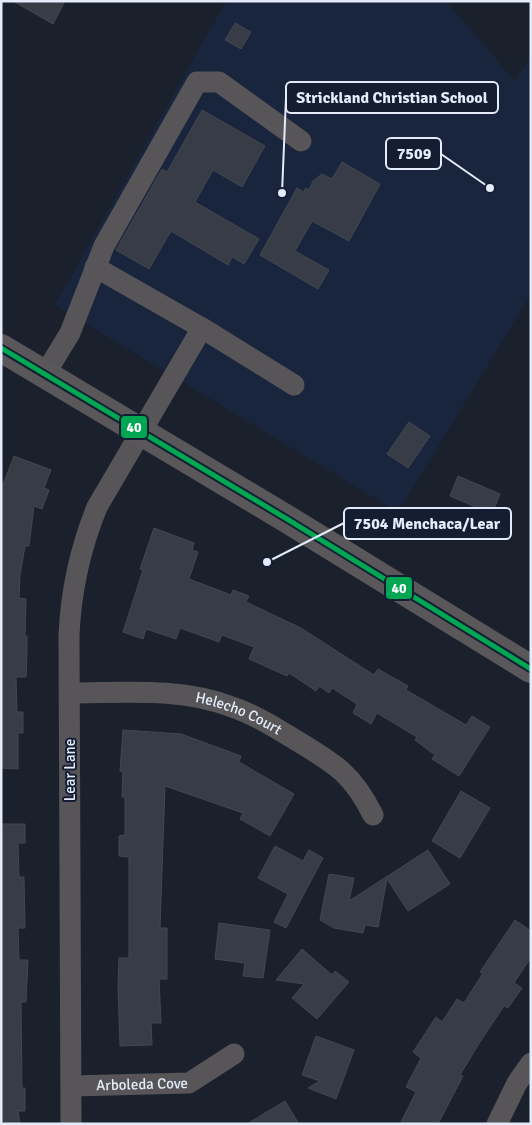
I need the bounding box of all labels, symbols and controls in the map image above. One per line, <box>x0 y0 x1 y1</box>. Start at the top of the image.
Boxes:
callout: Strickland Christian School <box>286 82 498 113</box>
text: Strickland Christian School <box>296 88 488 108</box>
callout: 7509 <box>386 138 441 169</box>
text: 7509 <box>397 144 432 164</box>
line badge: 40 <box>120 415 148 439</box>
text: 40 <box>126 419 142 436</box>
callout: 7504 Menchaca/Lear <box>344 508 511 539</box>
text: 7504 Menchaca/Lear <box>354 514 501 534</box>
line badge: 40 <box>385 576 413 600</box>
text: 40 <box>391 580 407 597</box>
street label: Helecho Court <box>194 688 285 739</box>
street label: Lear Lane <box>61 739 79 801</box>
street label: Arboleda Cove <box>96 1074 188 1094</box>

